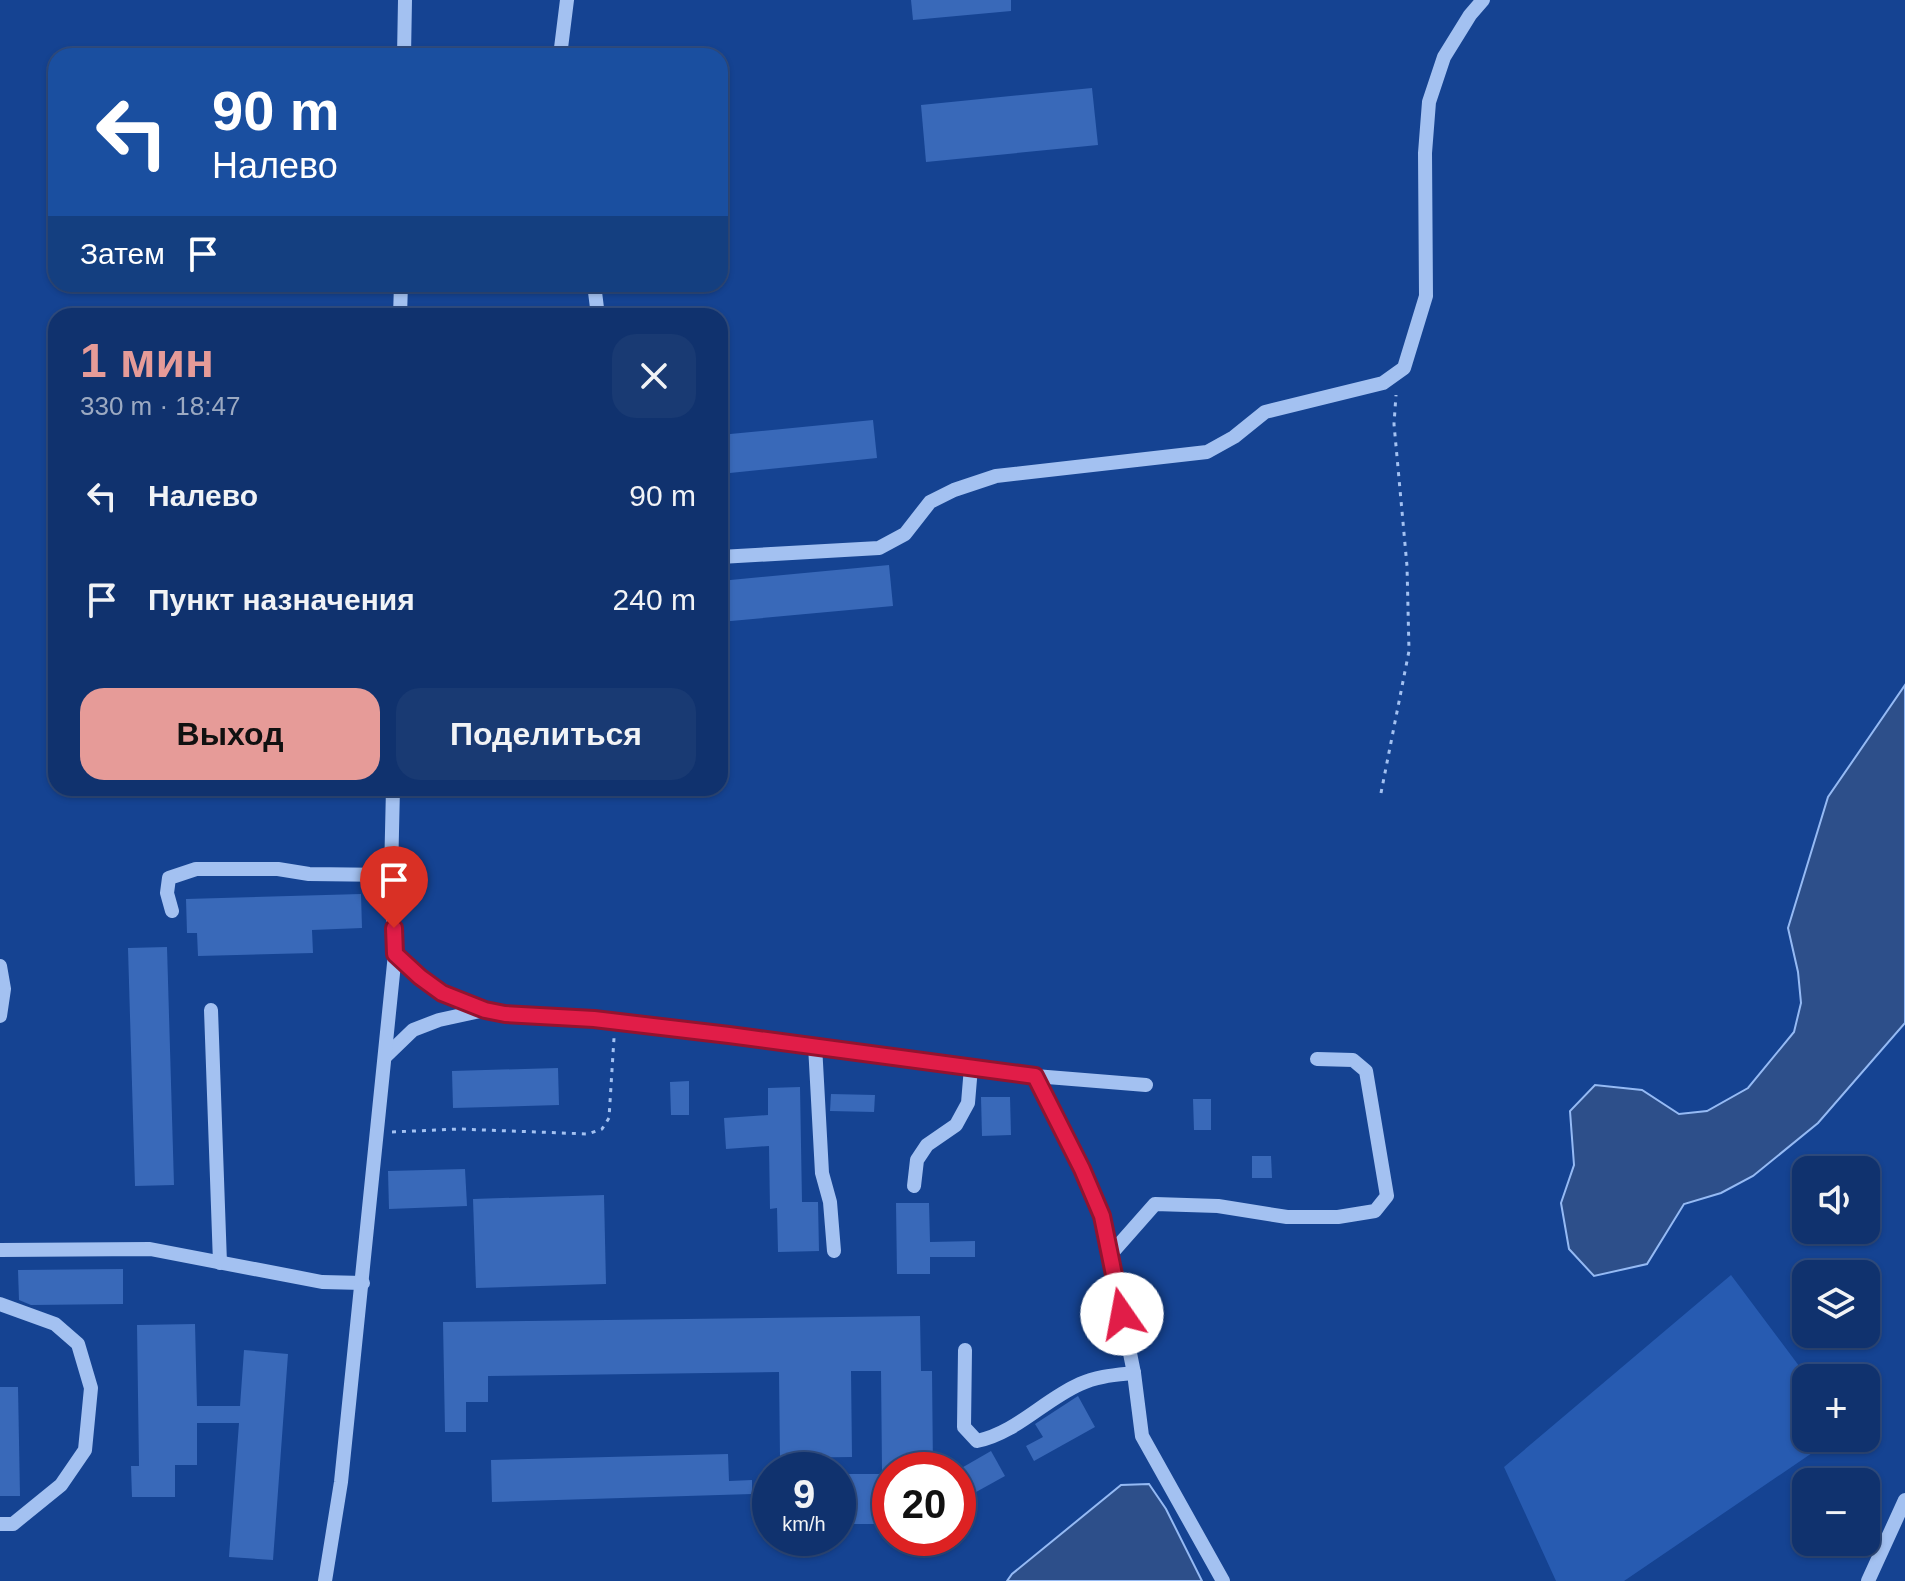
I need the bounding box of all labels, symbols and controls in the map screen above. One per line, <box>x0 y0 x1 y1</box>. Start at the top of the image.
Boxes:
text: 90 m <box>212 79 340 142</box>
icon: left <box>80 80 184 184</box>
text: Налево <box>212 145 338 186</box>
icon: arrive <box>181 232 225 276</box>
text: Затем <box>80 237 165 270</box>
text: 1 мин <box>80 334 214 387</box>
button: close <box>612 334 696 418</box>
text: 330 m · 18:47 <box>80 391 240 421</box>
icon: left <box>80 474 124 518</box>
text: Налево <box>148 479 258 512</box>
text: 90 m <box>629 479 696 512</box>
icon: arrive <box>80 578 124 622</box>
text: Пункт назначения <box>148 583 415 616</box>
text: 240 m <box>613 583 696 616</box>
button: Выход <box>80 688 380 780</box>
button: Поделиться <box>396 688 696 780</box>
pin <box>360 846 428 928</box>
icon: arrive <box>372 858 416 902</box>
map controls <box>1792 1156 1880 1556</box>
button: sound <box>1792 1156 1880 1244</box>
button: layers <box>1792 1260 1880 1348</box>
position arrow <box>1080 1272 1164 1356</box>
button: + <box>1792 1364 1880 1452</box>
speed limit sign: 20 <box>872 1452 976 1556</box>
button: − <box>1792 1468 1880 1556</box>
text: 9 <box>793 1472 815 1516</box>
text: km/h <box>782 1513 826 1535</box>

